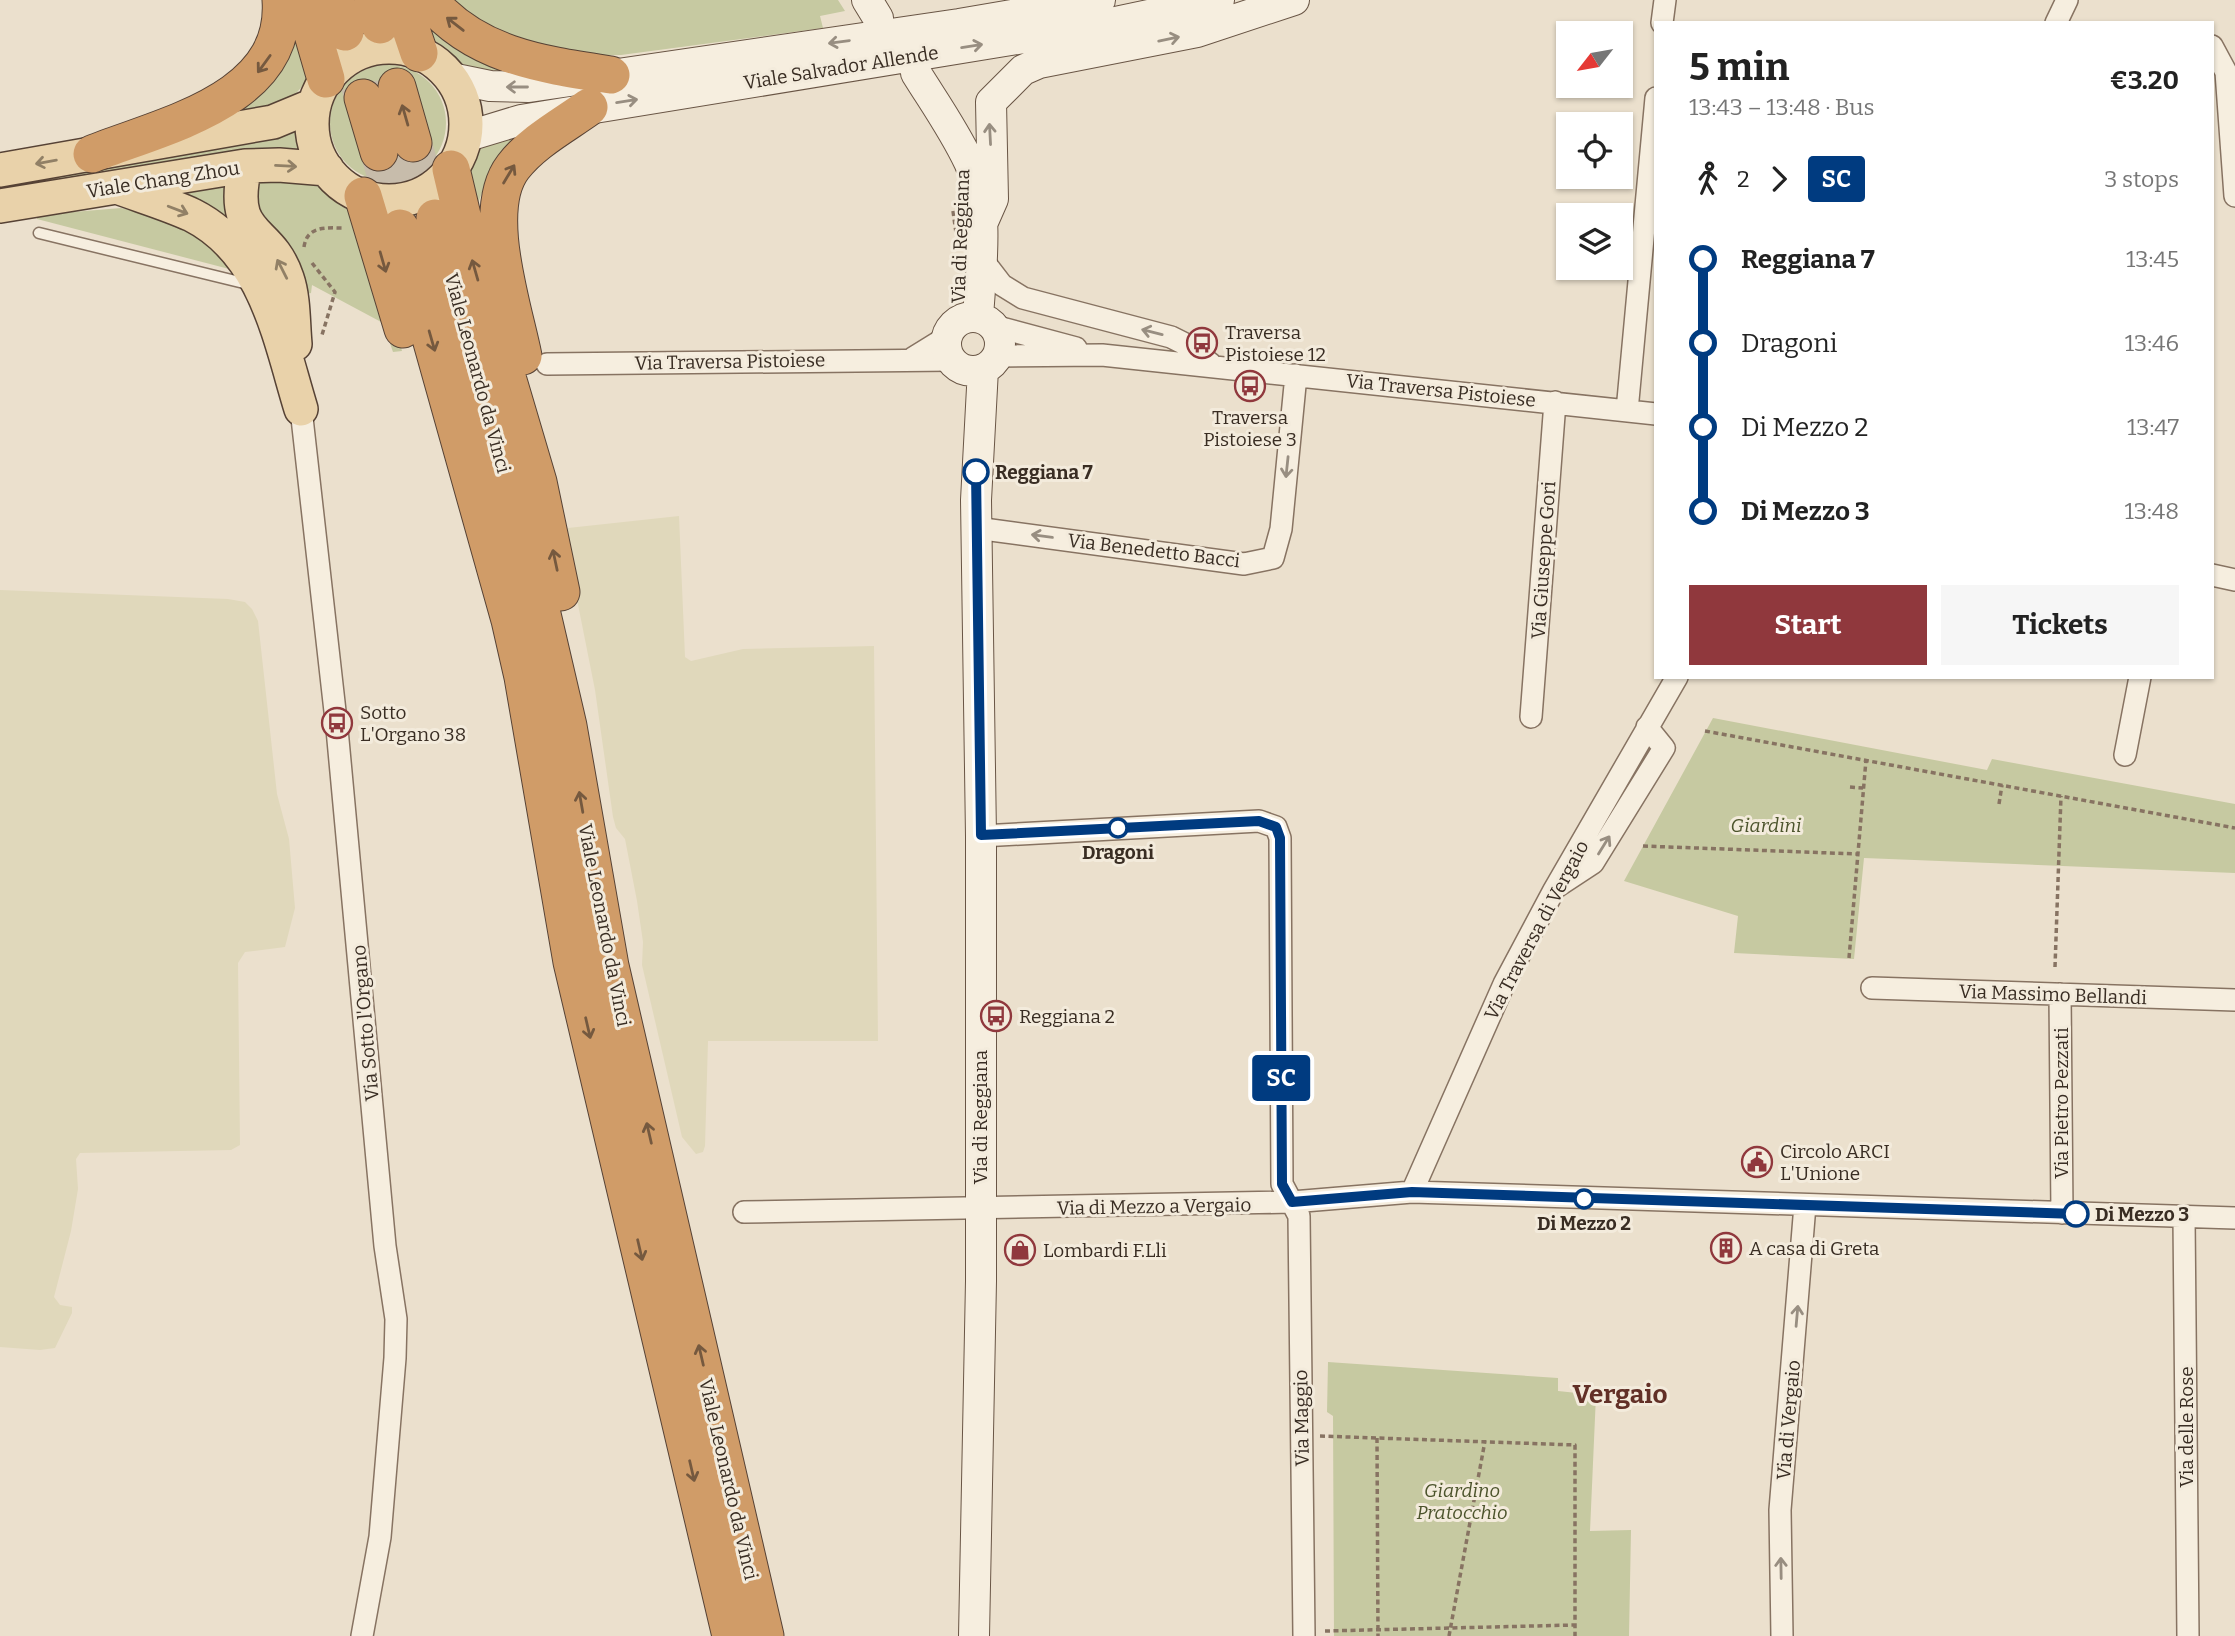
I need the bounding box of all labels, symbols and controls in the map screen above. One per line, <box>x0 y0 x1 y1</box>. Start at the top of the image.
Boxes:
one-way arrow <box>446 17 465 32</box>
north arrow <box>1556 21 1633 98</box>
map controls <box>1556 21 1633 280</box>
one-way arrow <box>1157 31 1180 45</box>
one-way arrow <box>828 35 851 48</box>
one-way arrow <box>960 39 983 52</box>
street label: Viale Salvador Allende <box>742 41 940 94</box>
text: 5 min <box>1689 44 1789 90</box>
one-way arrow <box>257 54 271 73</box>
text: €3.20 <box>2110 65 2179 96</box>
one-way arrow <box>506 80 529 94</box>
text: 13:43 – 13:48 · Bus <box>1689 93 1875 121</box>
one-way arrow <box>615 94 638 107</box>
one-way arrow <box>398 104 411 126</box>
button: locate <box>1556 112 1633 189</box>
one-way arrow <box>983 123 996 146</box>
one-way arrow <box>35 156 58 169</box>
street label: Viale Chang Zhou <box>85 156 241 203</box>
one-way arrow <box>274 159 297 172</box>
icon: walk <box>1689 160 1727 198</box>
icon: forward <box>1760 160 1798 198</box>
one-way arrow <box>502 165 516 185</box>
text: 2 <box>1737 165 1750 193</box>
text: SC <box>1822 165 1851 193</box>
text: 3 stops <box>2104 165 2179 193</box>
street label: Via di Reggiana <box>947 168 974 304</box>
button: layers <box>1556 203 1633 280</box>
one-way arrow <box>167 205 189 217</box>
text: Reggiana 7 <box>1741 244 1875 275</box>
text: 13:45 <box>2126 245 2179 273</box>
one-way arrow <box>377 250 390 272</box>
one-way arrow <box>275 259 289 280</box>
one-way arrow <box>468 259 481 281</box>
street label: Viale Leonardo da Vinci <box>440 271 515 476</box>
place label: Traversa Pistoiese 12 <box>1225 321 1326 366</box>
one-way arrow <box>1141 325 1164 338</box>
bus stop icon: Traversa Pistoiese 12 <box>1185 326 1219 360</box>
text: Dragoni <box>1741 328 1837 359</box>
text: 13:46 <box>2125 329 2179 357</box>
one-way arrow <box>426 330 439 352</box>
street label: Via Traversa Pistoiese <box>634 348 826 375</box>
bus stop icon: Traversa Pistoiese 3 <box>1233 369 1267 403</box>
street label: Via Traversa Pistoiese <box>1345 369 1537 412</box>
place label: Traversa Pistoiese 3 <box>1203 406 1297 451</box>
text: Di Mezzo 2 <box>1741 412 1868 443</box>
text: 13:47 <box>2127 413 2179 441</box>
one-way arrow <box>1280 455 1293 478</box>
marker: Reggiana 7 <box>963 459 989 485</box>
place label: Reggiana 7 <box>995 461 1093 484</box>
street label: Via Giuseppe Gori <box>1527 480 1561 640</box>
text: Di Mezzo 3 <box>1741 496 1870 527</box>
text: 13:48 <box>2124 497 2179 525</box>
one-way arrow <box>1031 529 1054 542</box>
street label: Via Benedetto Bacci <box>1066 529 1242 573</box>
one-way arrow <box>547 549 561 572</box>
button: Start <box>1689 585 1927 665</box>
button: Tickets <box>1941 585 2179 665</box>
place label: Sotto L'Organo 38 <box>360 701 466 746</box>
bus stop icon: Sotto L'Organo 38 <box>320 706 354 740</box>
one-way arrow <box>574 791 588 814</box>
park label: Giardini <box>1730 814 1802 837</box>
marker: Dragoni <box>1108 818 1128 838</box>
street label: Viale Leonardo da Vinci <box>574 822 636 1029</box>
street label: Via Traversa di Vergaio <box>1479 836 1594 1024</box>
one-way arrow <box>1596 836 1611 855</box>
place label: Dragoni <box>1082 841 1154 864</box>
street label: Via Sotto l'Organo <box>347 944 384 1102</box>
street label: Via Massimo Bellandi <box>1959 980 2148 1009</box>
bus stop icon: Reggiana 2 <box>979 999 1013 1033</box>
place label: Reggiana 2 <box>1019 1005 1115 1028</box>
one-way arrow <box>582 1016 595 1039</box>
street label: Via Pietro Pezzati <box>2050 1027 2073 1179</box>
street label: Via di Reggiana <box>969 1049 992 1184</box>
line badge: SC <box>1250 1055 1312 1101</box>
text: SC <box>1266 1064 1296 1092</box>
one-way arrow <box>642 1122 655 1145</box>
place label: Circolo ARCI L'Unione <box>1780 1140 1890 1185</box>
public building icon: Circolo ARCI L'Unione <box>1740 1145 1774 1179</box>
marker: Di Mezzo 2 <box>1574 1189 1594 1209</box>
street label: Via di Mezzo a Vergaio <box>1057 1193 1251 1220</box>
marker: Di Mezzo 3 <box>2063 1201 2089 1227</box>
place label: Di Mezzo 3 <box>2095 1203 2189 1226</box>
place label: Di Mezzo 2 <box>1537 1212 1631 1235</box>
building icon: A casa di Greta <box>1709 1231 1743 1265</box>
shop icon: Lombardi F.Lli <box>1003 1233 1037 1267</box>
place label: A casa di Greta <box>1749 1237 1880 1260</box>
one-way arrow <box>634 1238 647 1261</box>
place label: Lombardi F.Lli <box>1043 1239 1167 1262</box>
one-way arrow <box>1791 1306 1804 1328</box>
one-way arrow <box>693 1344 706 1366</box>
street label: Via di Vergaio <box>1772 1359 1805 1481</box>
street label: Via delle Rose <box>2175 1366 2198 1488</box>
street label: Via Maggio <box>1289 1369 1314 1466</box>
street label: Viale Leonardo da Vinci <box>694 1376 763 1582</box>
district label: Vergaio <box>1572 1379 1668 1410</box>
one-way arrow <box>686 1459 700 1482</box>
park label: Giardino Pratocchio <box>1416 1479 1508 1524</box>
one-way arrow <box>1774 1557 1788 1580</box>

